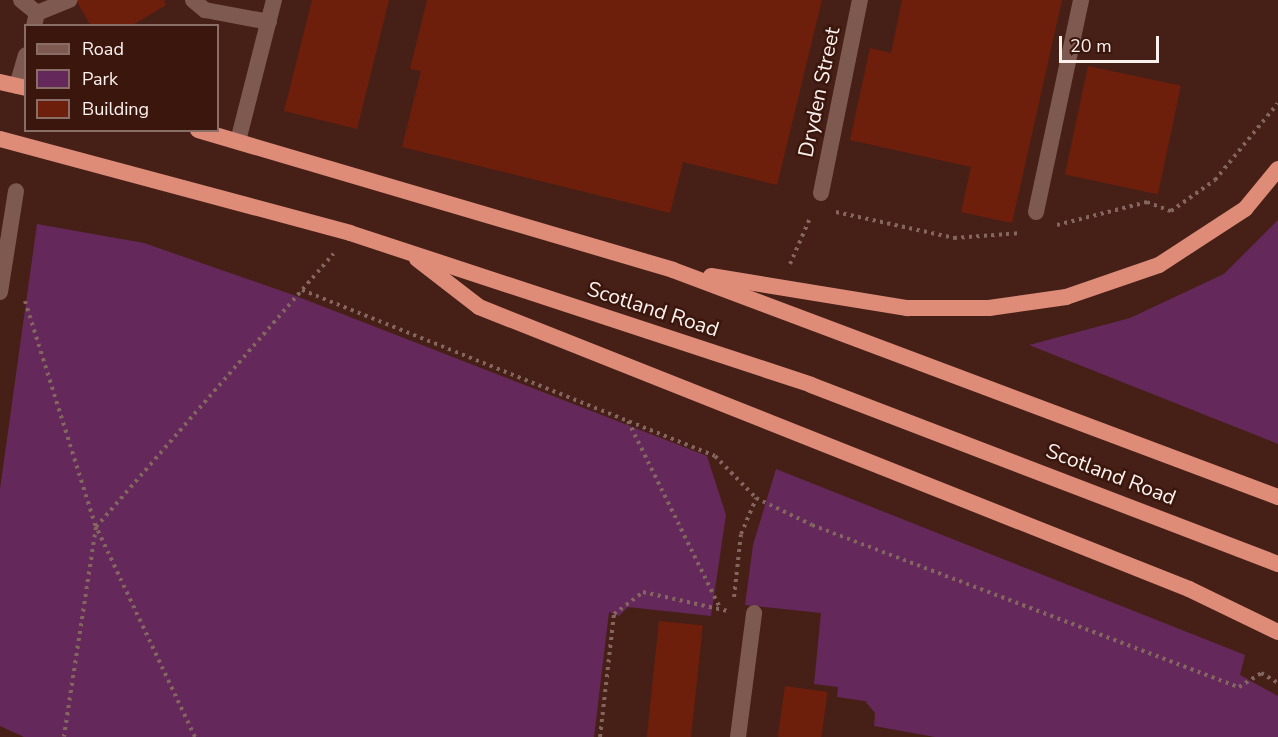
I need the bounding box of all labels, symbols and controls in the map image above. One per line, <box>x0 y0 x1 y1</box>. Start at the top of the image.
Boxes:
legend <box>24 24 219 132</box>
scale bar <box>1062 24 1162 62</box>
street label: Dryden Street <box>793 25 845 159</box>
text: 20 m <box>1070 34 1112 58</box>
text: Road <box>82 37 124 61</box>
text: Park <box>82 67 118 91</box>
text: Building <box>82 97 149 121</box>
street label: Scotland Road <box>584 276 722 342</box>
street label: Scotland Road <box>1042 438 1180 510</box>

